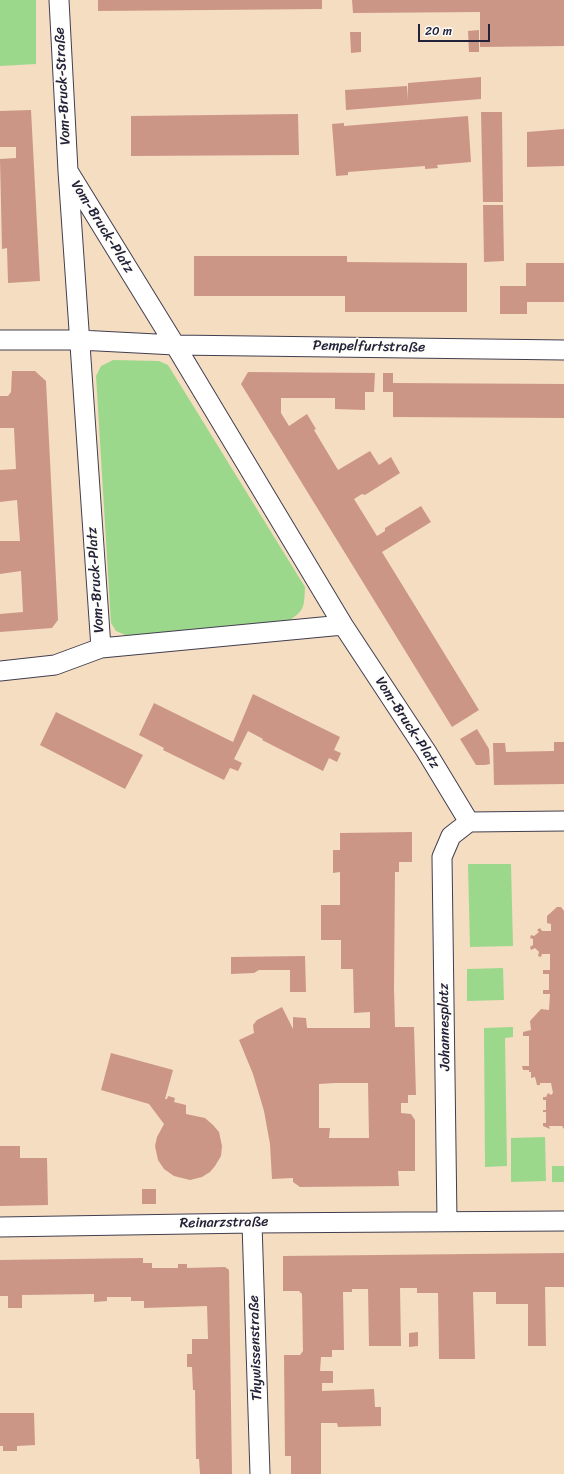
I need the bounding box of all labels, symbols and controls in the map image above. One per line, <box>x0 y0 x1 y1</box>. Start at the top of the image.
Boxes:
scale bar <box>420 16 492 42</box>
text: 20 m <box>425 20 452 42</box>
street label: Vom-Bruck-Straße <box>52 27 74 145</box>
street label: Vom-Bruck-Platz <box>67 178 137 276</box>
street label: Pempelfurtstraße <box>313 338 425 356</box>
street label: Vom-Bruck-Platz <box>84 527 108 633</box>
street label: Vom-Bruck-Platz <box>371 674 443 772</box>
street label: Johannesplatz <box>436 983 454 1071</box>
street label: Reinarzstraße <box>180 1214 268 1232</box>
street label: Thywissenstraße <box>246 1295 266 1401</box>

